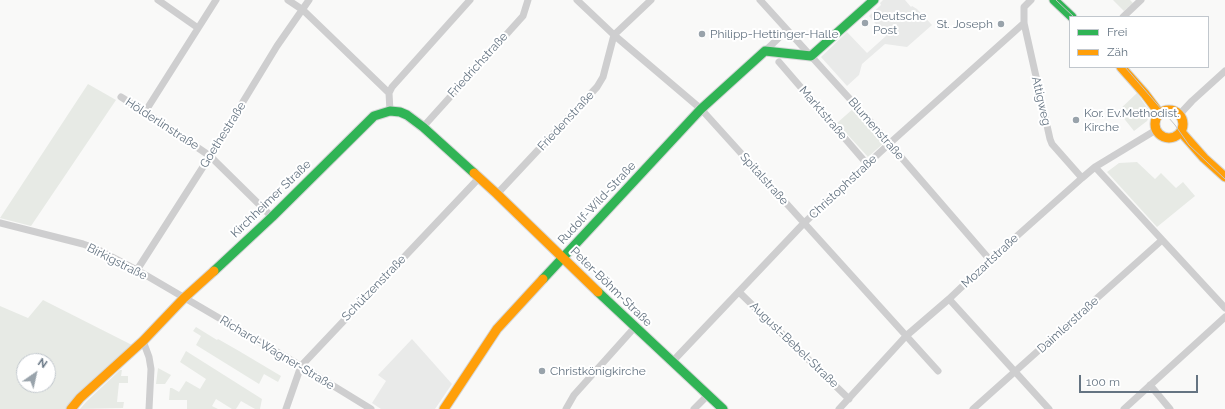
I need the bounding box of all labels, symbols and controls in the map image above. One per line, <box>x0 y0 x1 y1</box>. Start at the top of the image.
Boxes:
place label: Deutsche Post <box>873 9 926 37</box>
legend <box>1069 16 1209 68</box>
place label: St. Joseph <box>936 17 993 31</box>
marker: Deutsche Post <box>860 18 870 28</box>
marker: St. Joseph <box>996 19 1006 29</box>
text: Frei <box>1107 25 1127 39</box>
place label: Philipp-Hettinger-Halle <box>710 27 838 41</box>
marker: Philipp-Hettinger-Halle <box>697 29 707 39</box>
street label: Friedrichstraße <box>445 30 511 100</box>
text: Zäh <box>1107 45 1128 59</box>
street label: Attigweg <box>1028 75 1054 127</box>
street label: Marktstraße <box>796 83 850 143</box>
street label: Friedenstraße <box>535 88 597 154</box>
street label: Hölderlinstraße <box>122 95 202 153</box>
street label: Blumenstraße <box>845 95 907 163</box>
street label: Goethestraße <box>197 99 249 171</box>
place label: Kor. Ev.Methodist. Kirche <box>1084 106 1179 134</box>
marker: Kor. Ev.Methodist. Kirche <box>1071 115 1081 125</box>
street label: Spitalstraße <box>737 150 791 208</box>
street label: Christophstraße <box>806 152 880 222</box>
street label: Kirchheimer Straße <box>228 157 314 241</box>
street label: Rudolf-Wild-Straße <box>555 159 639 247</box>
street label: Mozartstraße <box>959 231 1021 291</box>
street label: Birkigstraße <box>85 241 149 283</box>
street label: Peter-Böhm-Straße <box>567 244 655 330</box>
street label: Schützenstraße <box>339 252 409 324</box>
street label: Daimlerstraße <box>1034 294 1102 356</box>
street label: August-Bebel-Straße <box>747 299 841 391</box>
street label: Richard-Wagner-Straße <box>217 313 337 393</box>
north arrow <box>16 353 56 393</box>
text: N <box>35 356 50 371</box>
place label: Christkönigkirche <box>550 364 646 378</box>
marker: Christkönigkirche <box>537 366 547 376</box>
scale bar <box>1081 367 1200 393</box>
text: 100 m <box>1086 375 1120 389</box>

